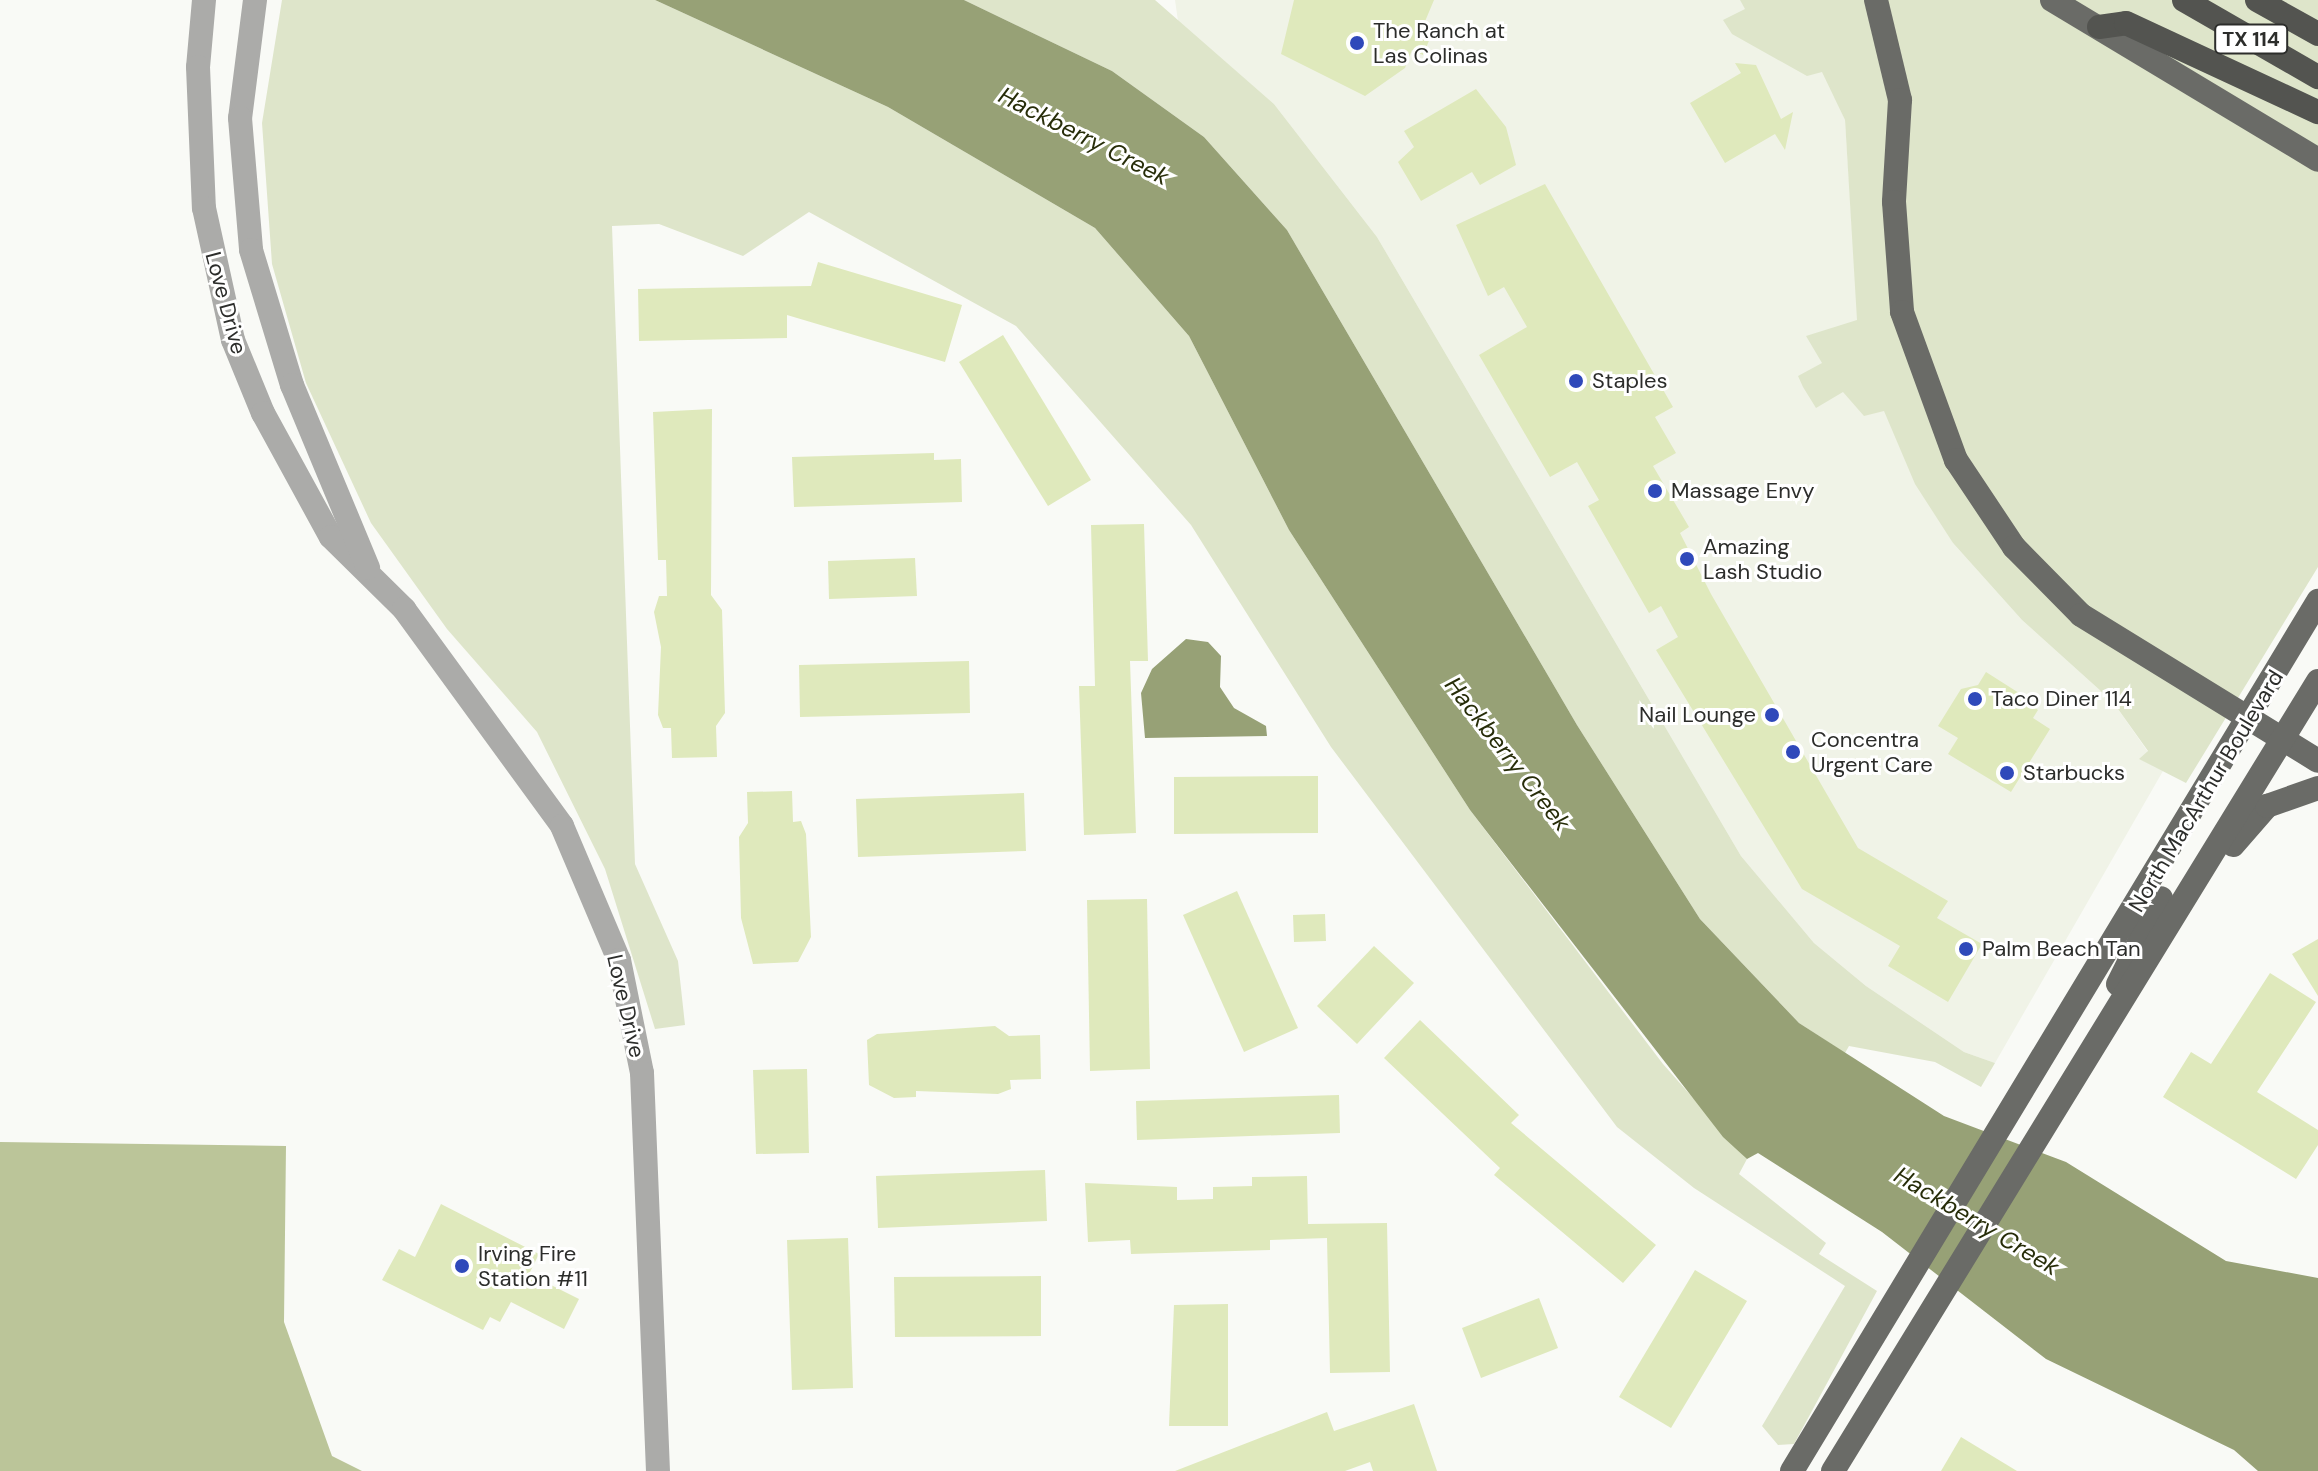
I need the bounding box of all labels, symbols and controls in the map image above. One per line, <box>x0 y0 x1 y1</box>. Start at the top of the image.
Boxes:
place label: The Ranch at Las Colinas <box>1373 17 1505 68</box>
road number: TX 114 <box>2213 23 2289 55</box>
marker: The Ranch at Las Colinas <box>1348 34 1366 52</box>
water label: Hackberry Creek <box>994 81 1174 191</box>
street label: Love Drive <box>200 249 252 357</box>
place label: Staples <box>1592 368 1668 394</box>
marker: Staples <box>1567 372 1585 390</box>
place label: Massage Envy <box>1671 478 1814 504</box>
marker: Massage Envy <box>1646 482 1664 500</box>
place label: Amazing Lash Studio <box>1703 533 1822 584</box>
marker: Amazing Lash Studio <box>1678 550 1696 568</box>
street label: North MacArthur Boulevard <box>2123 665 2289 917</box>
water label: Hackberry Creek <box>1439 671 1577 837</box>
place label: Taco Diner 114 <box>1991 686 2132 712</box>
marker: Taco Diner 114 <box>1966 690 1984 708</box>
place label: Nail Lounge <box>1639 702 1756 728</box>
marker: Nail Lounge <box>1763 706 1781 724</box>
place label: Concentra Urgent Care <box>1811 726 1933 778</box>
marker: Concentra Urgent Care <box>1782 741 1804 763</box>
place label: Starbucks <box>2023 760 2125 786</box>
marker: Starbucks <box>1998 764 2016 782</box>
place label: Palm Beach Tan <box>1982 936 2141 962</box>
marker: Palm Beach Tan <box>1957 940 1975 958</box>
street label: Love Drive <box>601 952 651 1060</box>
water label: Hackberry Creek <box>1889 1160 2065 1282</box>
place label: Irving Fire Station #11 <box>478 1240 588 1292</box>
marker: Irving Fire Station #11 <box>453 1257 471 1275</box>

